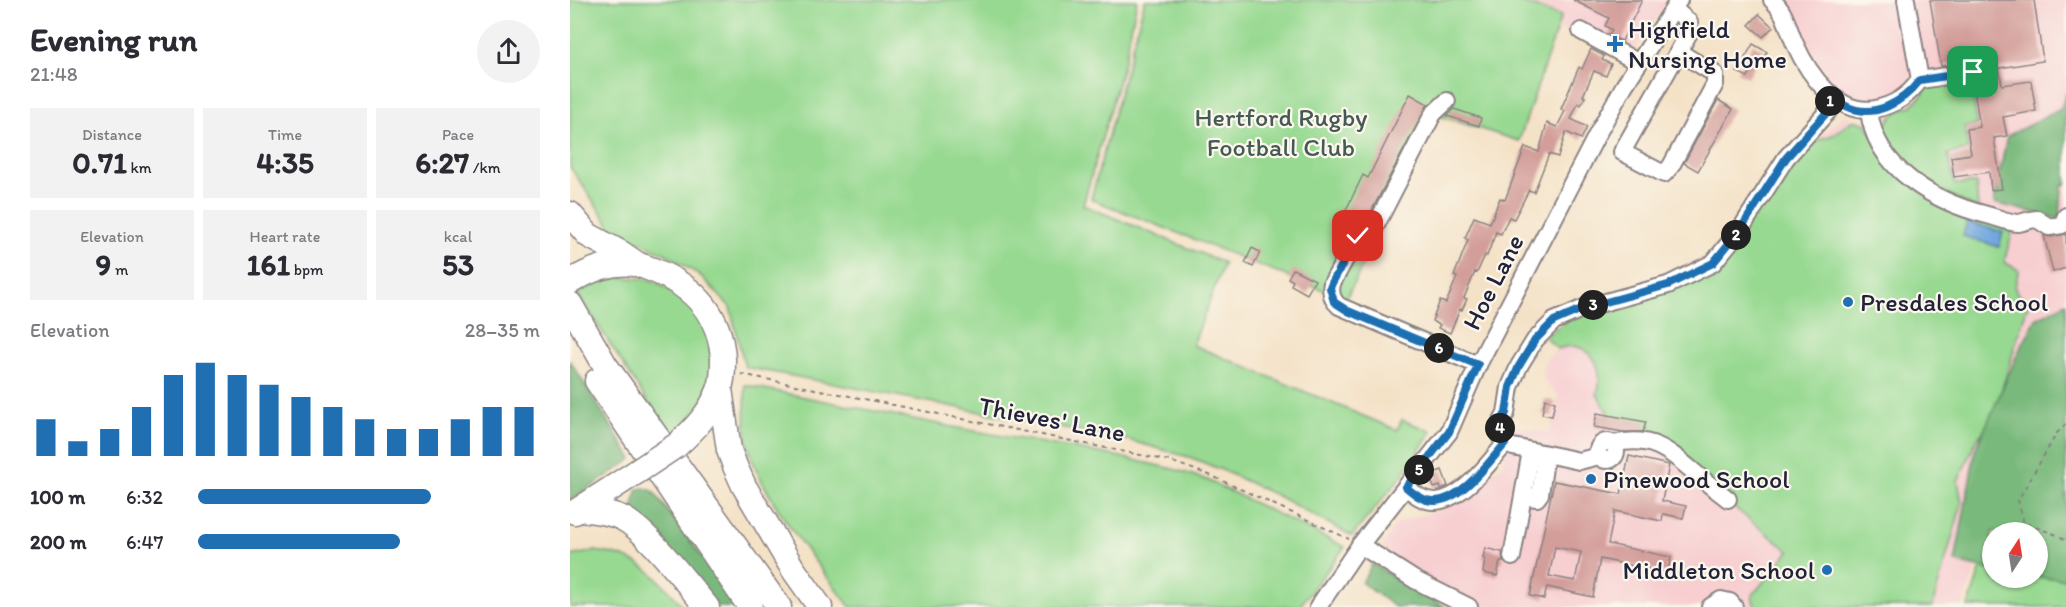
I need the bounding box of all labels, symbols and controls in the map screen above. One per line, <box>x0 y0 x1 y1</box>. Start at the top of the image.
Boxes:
place label: Highfield Nursing Home <box>1628 13 1787 75</box>
text: Evening run <box>30 20 197 59</box>
button: share <box>477 20 540 83</box>
marker: Highfield Nursing Home <box>1606 35 1624 53</box>
pin <box>1947 46 1998 97</box>
icon: arrive <box>1956 55 1989 88</box>
text: 21:48 <box>30 62 78 86</box>
pin: 1 <box>1815 86 1845 116</box>
text: 1 <box>1826 91 1834 110</box>
park label: Hertford Rugby Football Club <box>1195 101 1367 163</box>
text: Distance <box>82 125 142 144</box>
text: Time <box>268 125 302 144</box>
text: Pace <box>442 125 474 144</box>
text: 0.71 <box>72 144 127 181</box>
text: 4:35 <box>256 144 314 181</box>
text: 6:27 <box>415 144 469 181</box>
text: km <box>127 158 152 177</box>
text: /km <box>469 158 501 177</box>
pin <box>1332 210 1383 261</box>
icon: check <box>1341 219 1374 252</box>
pin: 2 <box>1721 220 1751 250</box>
text: 2 <box>1732 225 1740 244</box>
text: Elevation <box>80 227 144 246</box>
text: Heart rate <box>250 227 320 246</box>
text: kcal <box>444 227 472 246</box>
street label: Hoe Lane <box>1455 229 1531 335</box>
text: 9 <box>96 246 111 283</box>
text: 161 <box>247 246 290 283</box>
text: 53 <box>442 246 474 283</box>
text: m <box>111 260 128 279</box>
text: bpm <box>290 260 324 279</box>
place label: Presdales School <box>1860 286 2048 318</box>
pin: 3 <box>1578 290 1608 320</box>
text: 3 <box>1589 295 1597 314</box>
marker: Presdales School <box>1841 295 1855 309</box>
text: Elevation <box>30 318 109 342</box>
text: 28–35 m <box>465 318 540 342</box>
pin: 6 <box>1424 333 1454 363</box>
text: 6 <box>1435 338 1443 357</box>
street label: Thieves' Lane <box>976 389 1128 449</box>
pin: 4 <box>1485 413 1515 443</box>
text: 4 <box>1495 418 1505 437</box>
pin: 5 <box>1404 455 1434 485</box>
text: 5 <box>1415 460 1423 479</box>
place label: Pinewood School <box>1603 463 1790 495</box>
marker: Pinewood School <box>1584 472 1598 486</box>
text: 100 m <box>30 485 85 509</box>
text: 6:32 <box>126 485 163 509</box>
north arrow <box>1982 522 2048 588</box>
map controls <box>1982 522 2048 588</box>
text: 200 m <box>30 530 86 554</box>
text: 6:47 <box>126 530 163 554</box>
place label: Middleton School <box>1623 554 1815 586</box>
marker: Middleton School <box>1820 563 1834 577</box>

